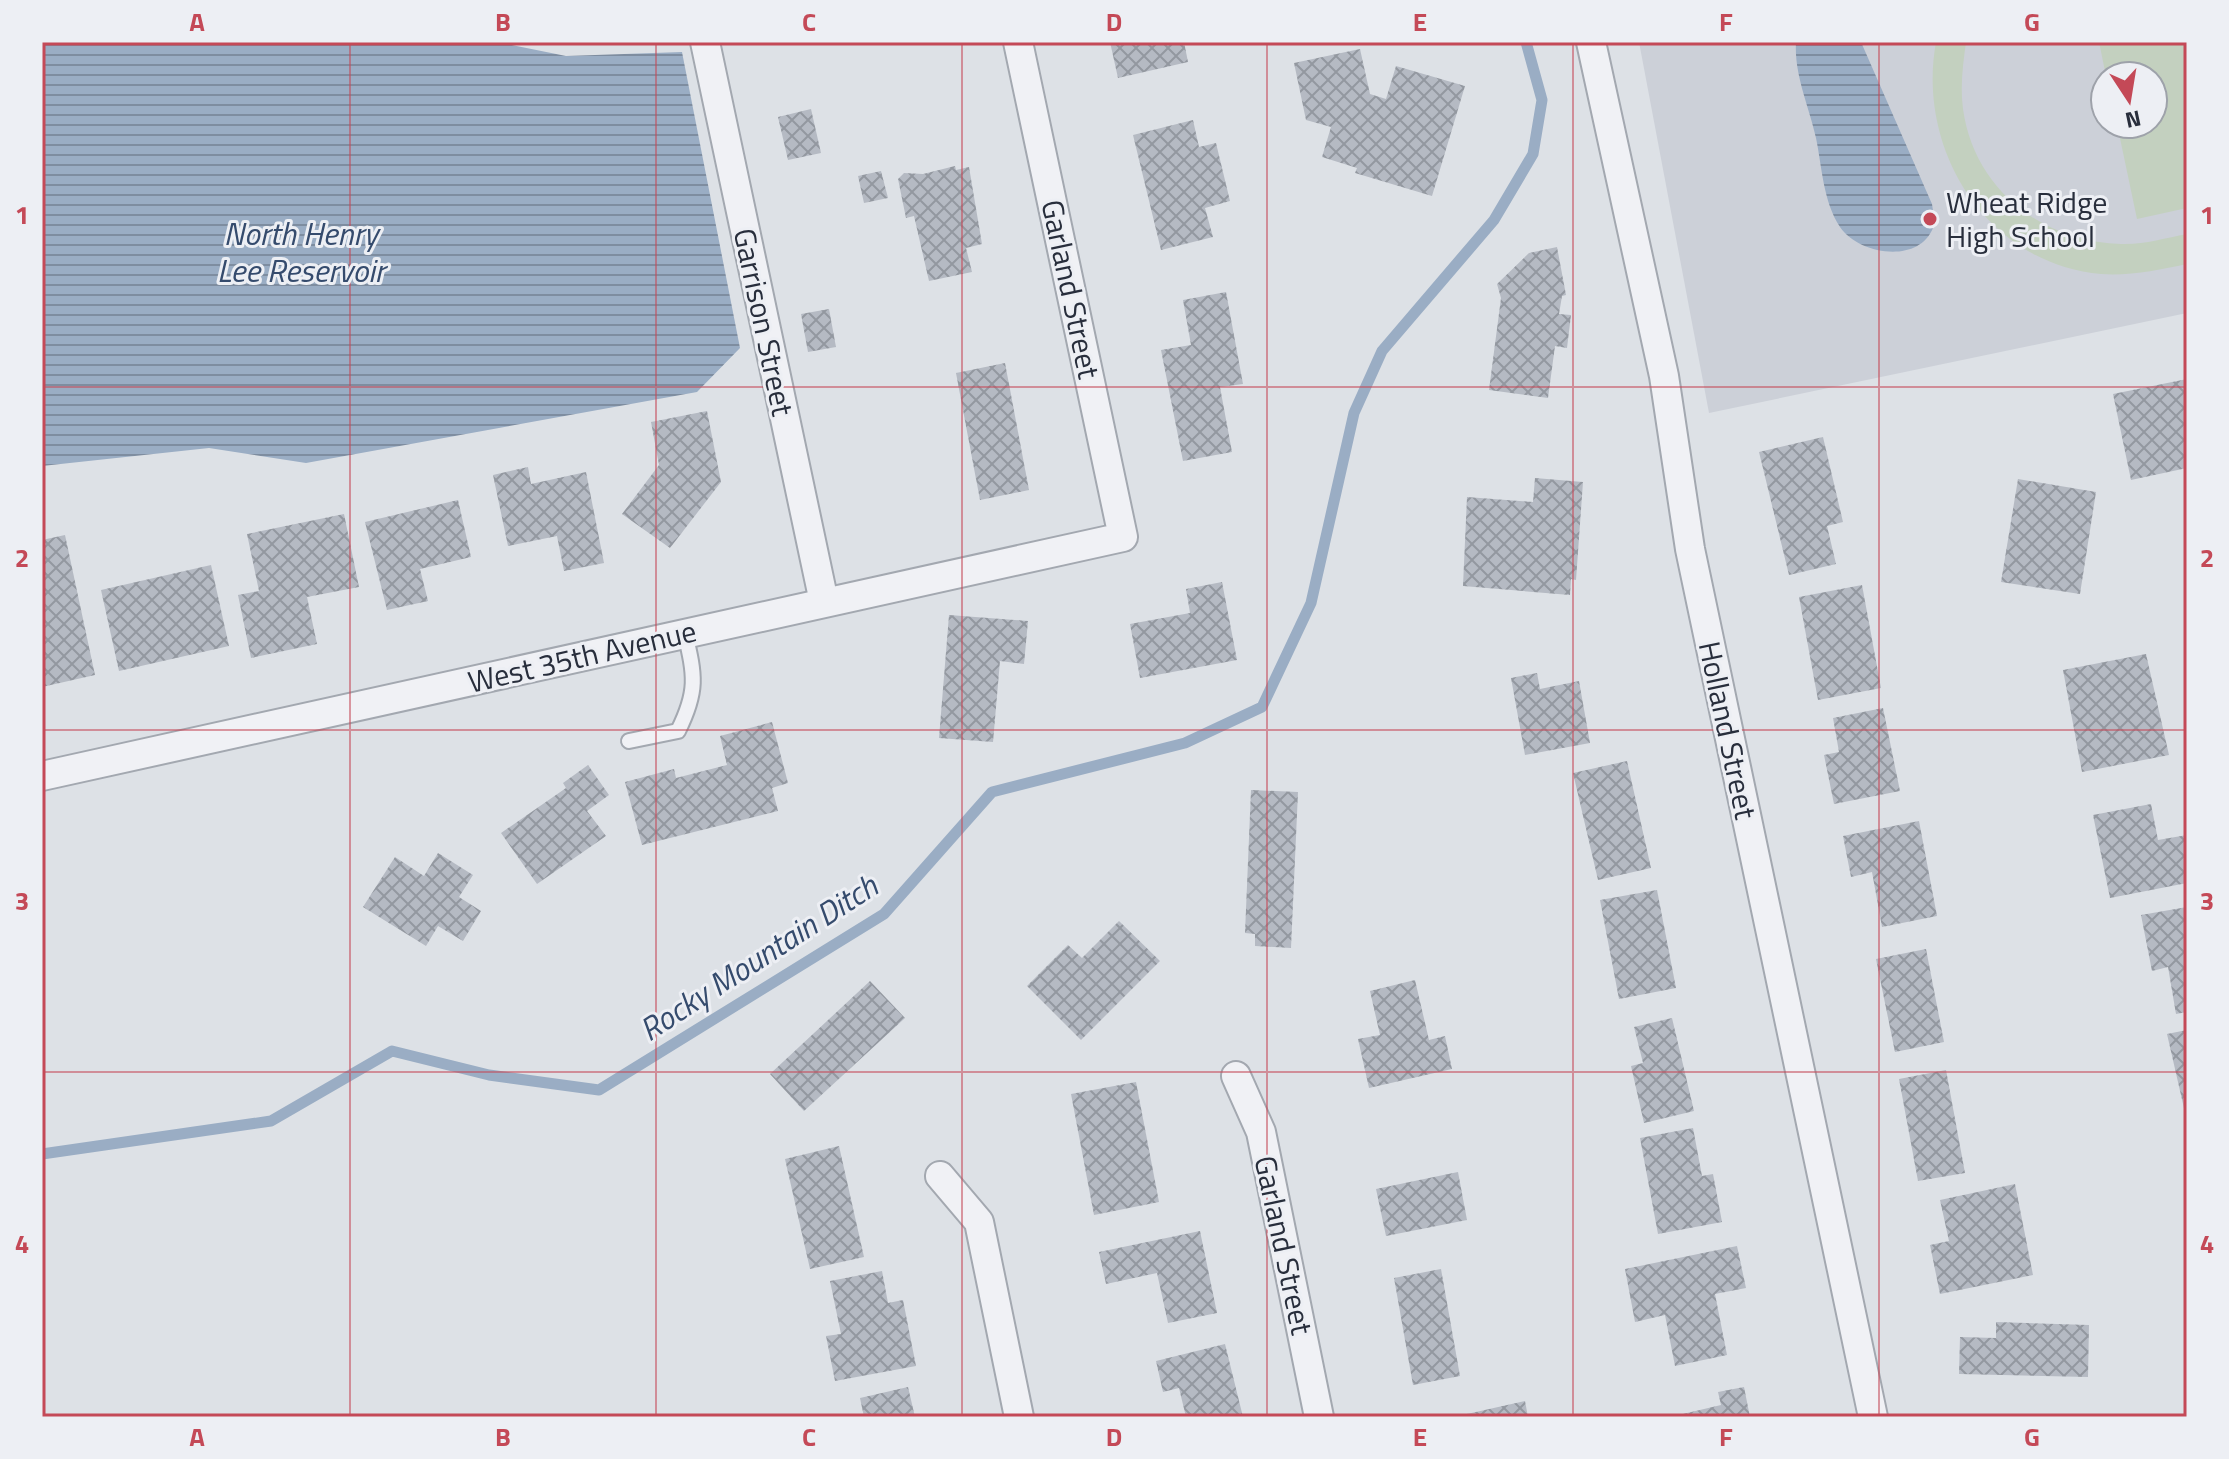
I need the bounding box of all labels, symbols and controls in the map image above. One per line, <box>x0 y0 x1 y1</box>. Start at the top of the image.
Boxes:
text: A <box>189 2 205 41</box>
text: B <box>495 2 511 41</box>
text: C <box>802 2 816 41</box>
text: D <box>1106 2 1122 41</box>
text: E <box>1413 2 1427 41</box>
text: F <box>1719 2 1733 41</box>
text: G <box>2024 2 2040 41</box>
north arrow <box>2089 60 2169 140</box>
text: N <box>2122 101 2144 138</box>
place label: Wheat Ridge High School <box>1946 179 2108 259</box>
text: 1 <box>15 195 29 234</box>
street label: Garland Street <box>1030 195 1112 383</box>
text: 1 <box>2200 195 2214 234</box>
water label: North Henry Lee Reservoir <box>217 209 389 294</box>
marker: Wheat Ridge High School <box>1921 210 1939 228</box>
street label: Garrison Street <box>722 224 806 420</box>
text: 2 <box>15 538 29 577</box>
text: 2 <box>2200 538 2214 577</box>
street label: West 35th Avenue <box>463 607 701 705</box>
street label: Holland Street <box>1687 637 1769 824</box>
water label: Rocky Mountain Ditch <box>629 861 888 1052</box>
text: 3 <box>15 881 29 920</box>
text: 3 <box>2200 881 2214 920</box>
street label: Garland Street <box>1243 1151 1325 1339</box>
text: 4 <box>15 1224 29 1263</box>
text: 4 <box>2200 1224 2214 1263</box>
text: A <box>189 1417 205 1456</box>
text: B <box>495 1417 511 1456</box>
text: C <box>802 1417 816 1456</box>
text: D <box>1106 1417 1122 1456</box>
text: E <box>1413 1417 1427 1456</box>
text: F <box>1719 1417 1733 1456</box>
text: G <box>2024 1417 2040 1456</box>

